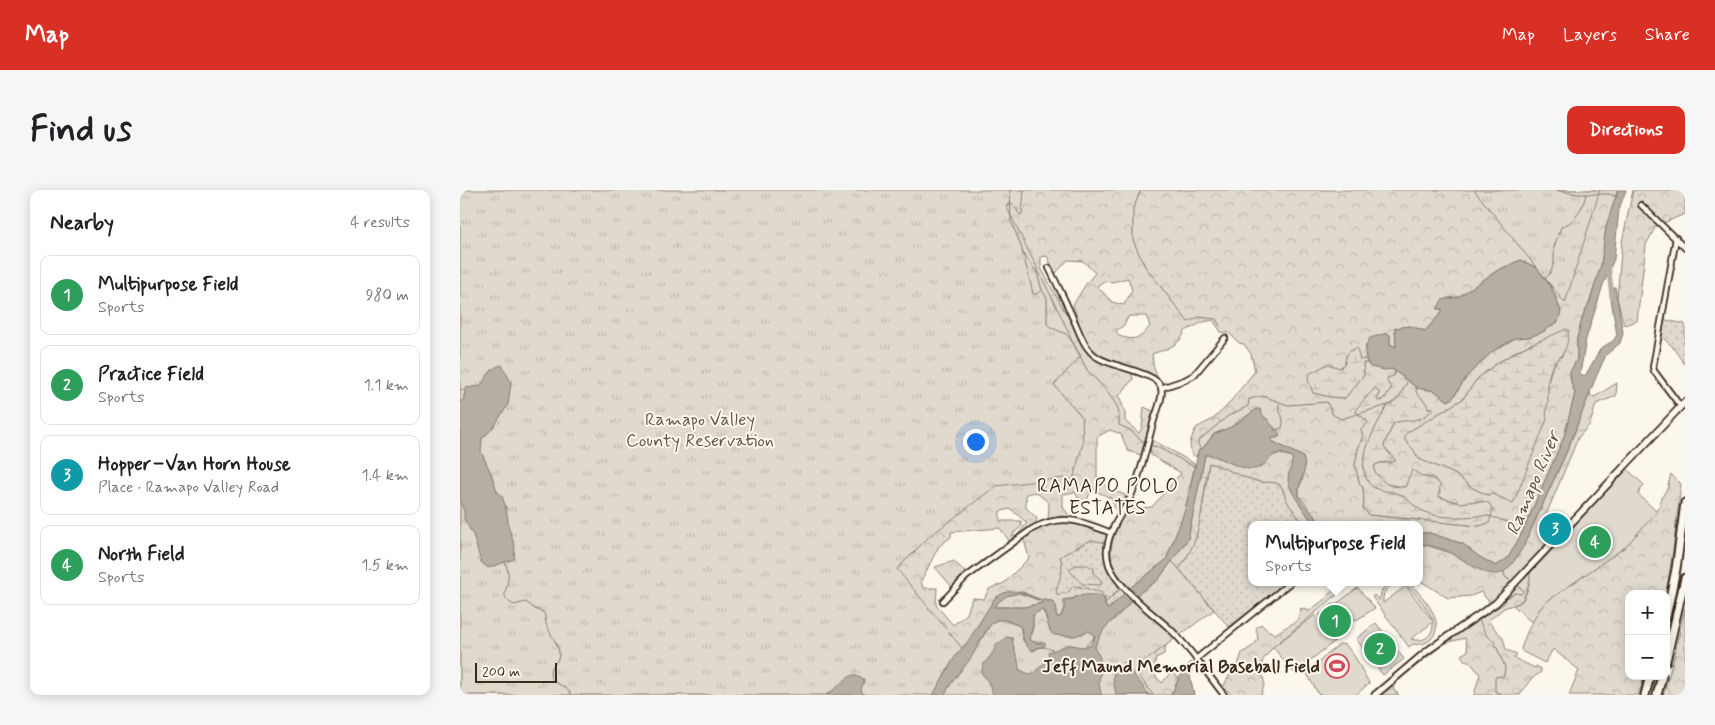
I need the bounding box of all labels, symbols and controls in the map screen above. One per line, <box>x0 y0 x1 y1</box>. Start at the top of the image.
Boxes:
text: Map <box>25 20 69 51</box>
text: Map <box>1502 23 1535 47</box>
text: Layers <box>1563 23 1617 47</box>
text: Share <box>1645 23 1690 47</box>
button: Directions <box>1567 106 1685 154</box>
text: Find us <box>30 107 132 153</box>
text: Nearby <box>50 209 114 237</box>
text: 4 results <box>350 212 410 233</box>
text: Multipurpose Field <box>98 272 239 297</box>
text: 1 <box>63 285 71 306</box>
text: 980 m <box>366 285 409 306</box>
text: Sports <box>98 297 144 318</box>
text: Practice Field <box>98 362 204 387</box>
text: 2 <box>63 375 71 396</box>
text: 1.1 km <box>364 375 409 396</box>
text: Sports <box>98 387 144 408</box>
park label: Ramapo Valley County Reservation <box>626 408 774 453</box>
water label: Ramapo River <box>1500 425 1568 539</box>
your location <box>963 429 989 455</box>
text: Hopper–Van Horn House <box>98 452 291 477</box>
text: 3 <box>63 465 71 486</box>
text: 1.4 km <box>362 465 409 486</box>
district label: RAMAPO POLO ESTATES <box>1037 474 1179 521</box>
text: Place · Ramapo Valley Road <box>98 477 279 498</box>
pin: 3 <box>1539 510 1571 548</box>
popup <box>1248 521 1423 586</box>
pin: 4 <box>1579 523 1611 561</box>
text: Multipurpose Field <box>1265 531 1406 556</box>
text: North Field <box>98 542 185 567</box>
text: 4 <box>62 555 72 576</box>
text: 1.5 km <box>361 555 409 576</box>
text: Sports <box>1265 556 1312 577</box>
text: Sports <box>98 567 144 588</box>
map controls <box>1625 590 1670 680</box>
button: + <box>1625 590 1670 635</box>
pin: 1 <box>1319 602 1351 640</box>
pin: 2 <box>1364 630 1396 668</box>
button: − <box>1625 635 1670 680</box>
sports icon: Jeff Maund Memorial Baseball Field <box>1324 653 1350 679</box>
place label: Jeff Maund Memorial Baseball Field <box>1042 655 1320 679</box>
scale bar <box>475 660 558 683</box>
text: 200 m <box>482 663 520 681</box>

